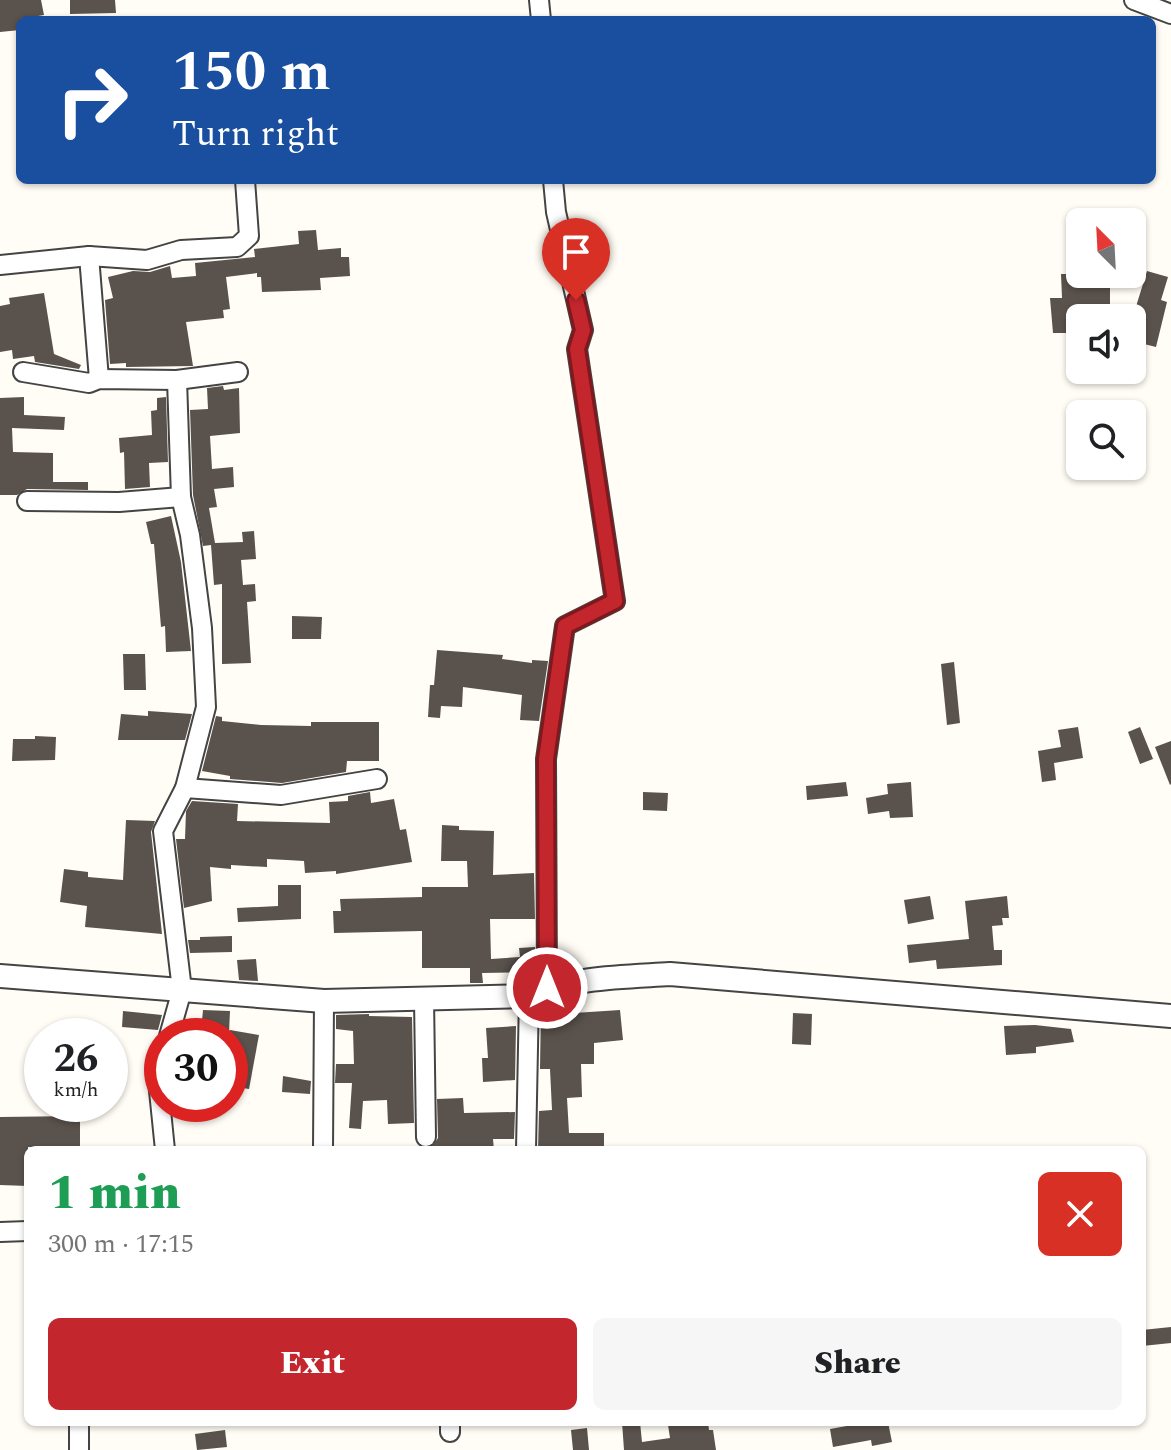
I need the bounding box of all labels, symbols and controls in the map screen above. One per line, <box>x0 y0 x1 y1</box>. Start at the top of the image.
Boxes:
text: 150 m <box>172 30 331 115</box>
icon: right <box>40 48 144 152</box>
text: Turn right <box>172 107 339 162</box>
north arrow <box>1066 208 1146 288</box>
map controls <box>1066 208 1146 480</box>
pin <box>542 218 610 300</box>
icon: arrive <box>554 230 598 274</box>
button: sound <box>1066 304 1146 384</box>
button: search <box>1066 400 1146 480</box>
position arrow <box>505 946 589 1030</box>
speed limit sign: 30 <box>144 1018 248 1122</box>
text: 26 <box>54 1029 98 1090</box>
text: km/h <box>54 1075 99 1105</box>
text: 1 min <box>48 1157 181 1230</box>
button: close <box>1038 1172 1122 1256</box>
text: 300 m · 17:15 <box>48 1224 194 1264</box>
button: Exit <box>48 1318 577 1410</box>
button: Share <box>593 1318 1122 1410</box>

